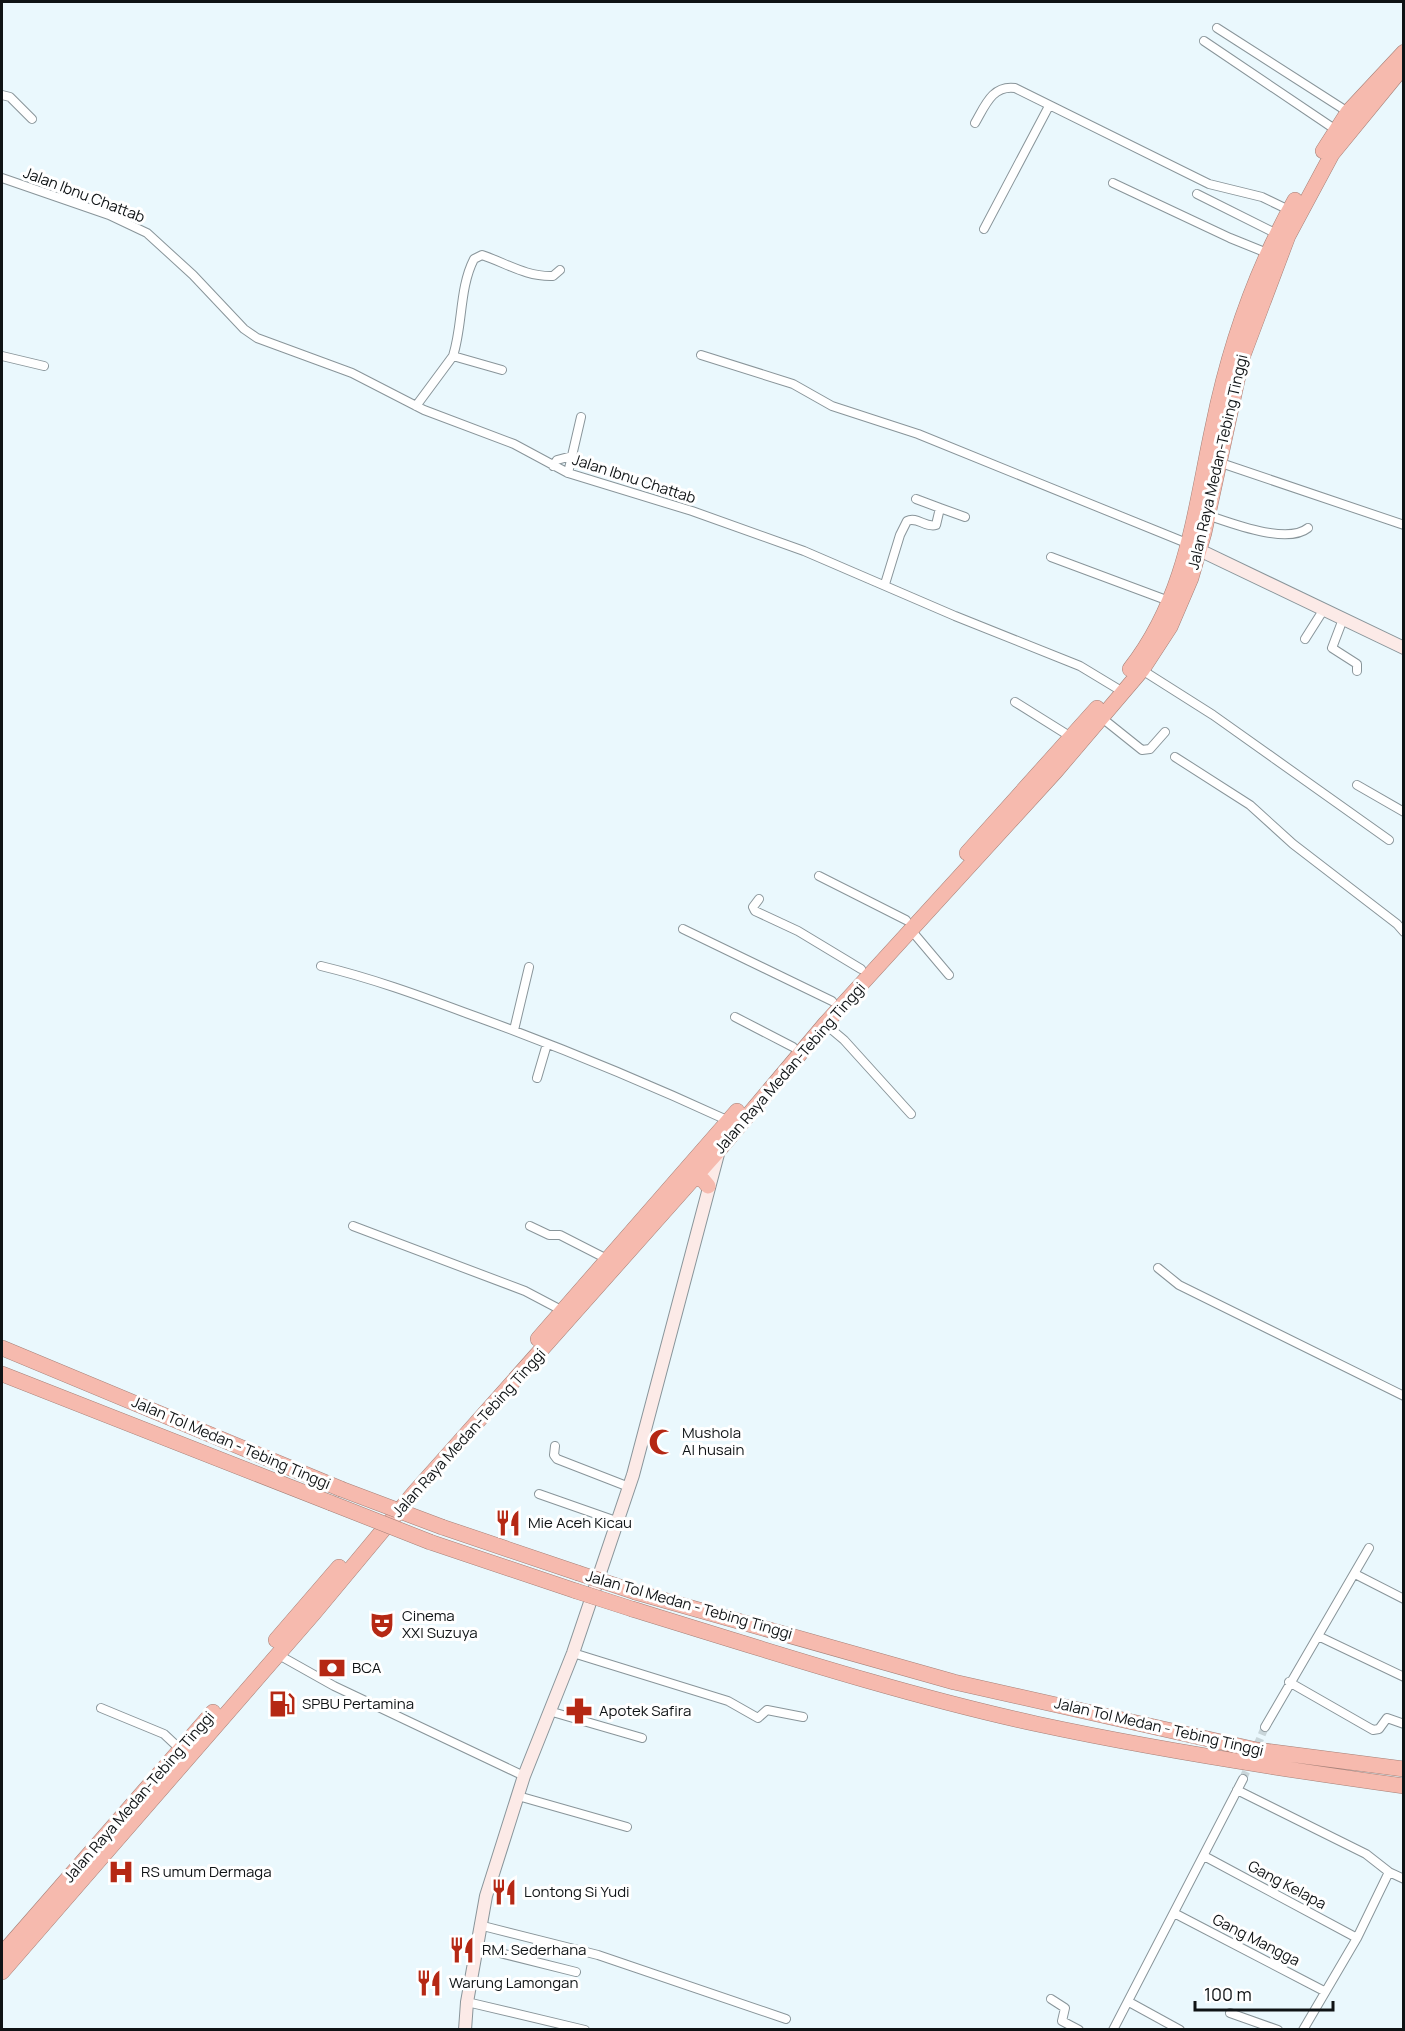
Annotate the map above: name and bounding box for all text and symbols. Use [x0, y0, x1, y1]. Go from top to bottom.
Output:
street label: Jalan Ibnu Chattab [20, 162, 148, 227]
street label: Jalan Raya Medan-Tebing Tinggi [1183, 352, 1253, 572]
street label: Jalan Ibnu Chattab [570, 449, 699, 508]
street label: Jalan Raya Medan-Tebing Tinggi [709, 978, 870, 1158]
street label: Jalan Raya Medan-Tebing Tinggi [387, 1344, 550, 1522]
street label: Jalan Tol Medan - Tebing Tinggi [128, 1391, 334, 1494]
place label: Mushola Al husain [682, 1422, 745, 1460]
mosque icon: Mushola Al husain [647, 1427, 677, 1457]
restaurant icon: Mie Aceh Kicau [493, 1508, 523, 1538]
place label: Mie Aceh Kicau [528, 1512, 632, 1533]
street label: Jalan Tol Medan - Tebing Tinggi [583, 1565, 795, 1644]
place label: Cinema XXI Suzuya [402, 1605, 478, 1643]
theatre icon: Cinema XXI Suzuya [367, 1610, 397, 1640]
bank icon: BCA [317, 1653, 347, 1683]
place label: BCA [352, 1657, 382, 1678]
fuel station icon: SPBU Pertamina [267, 1689, 297, 1719]
street label: Jalan Tol Medan - Tebing Tinggi [1052, 1692, 1266, 1761]
place label: SPBU Pertamina [302, 1693, 414, 1714]
pharmacy icon: Apotek Safira [564, 1696, 594, 1726]
place label: Apotek Safira [599, 1700, 691, 1721]
street label: Jalan Raya Medan-Tebing Tinggi [58, 1707, 219, 1887]
street label: Gang Kelapa [1244, 1855, 1330, 1914]
hospital icon: RS umum Dermaga [106, 1857, 136, 1887]
place label: RS umum Dermaga [141, 1861, 271, 1882]
restaurant icon: Lontong Si Yudi [489, 1877, 519, 1907]
place label: Lontong Si Yudi [524, 1881, 630, 1902]
street label: Gang Mangga [1209, 1908, 1304, 1971]
restaurant icon: RM. Sederhana [447, 1935, 477, 1965]
place label: RM. Sederhana [482, 1939, 586, 1960]
restaurant icon: Warung Lamongan [414, 1968, 444, 1998]
place label: Warung Lamongan [449, 1972, 578, 1993]
scale bar [1195, 1974, 1333, 2012]
text: 100 m [1204, 1982, 1252, 2006]

